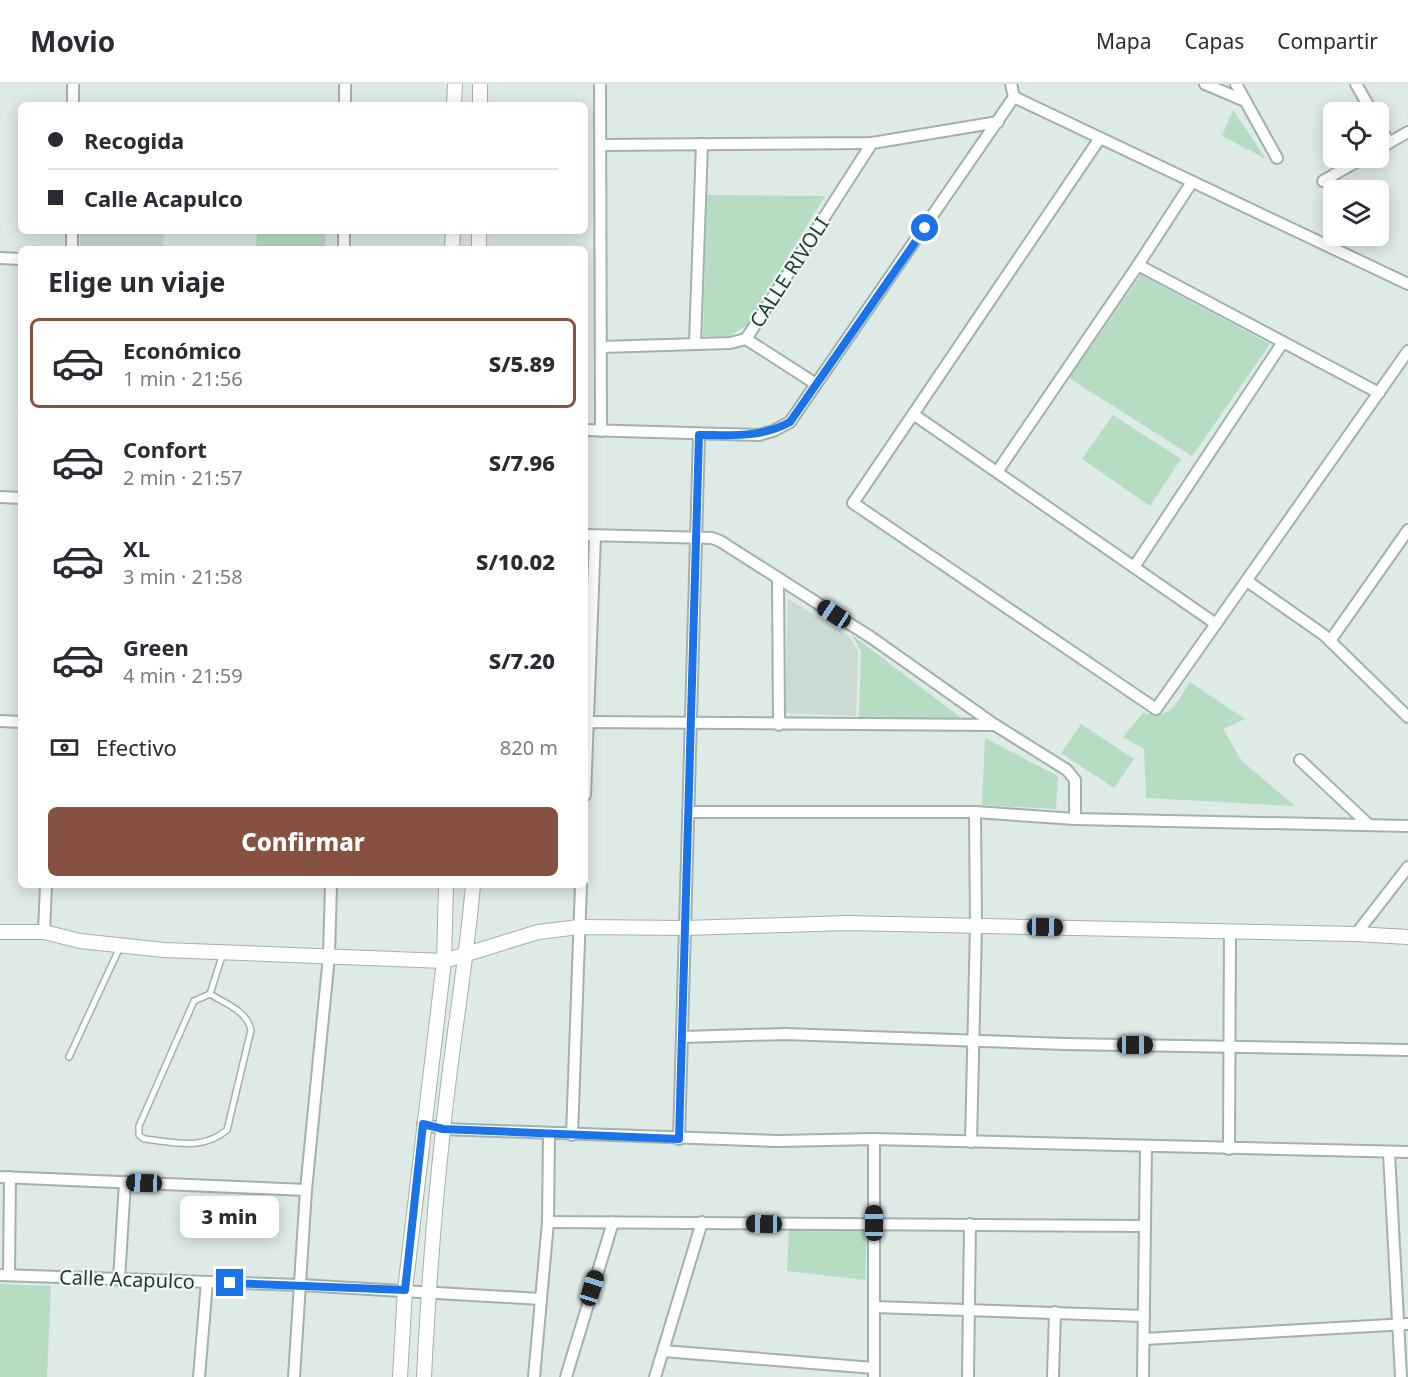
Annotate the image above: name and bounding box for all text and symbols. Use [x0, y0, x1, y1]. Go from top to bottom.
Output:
text: Movio [30, 22, 115, 60]
text: Mapa [1096, 27, 1152, 55]
text: Capas [1185, 27, 1244, 55]
text: Compartir [1277, 27, 1378, 55]
map controls [1323, 102, 1389, 246]
button: locate [1323, 102, 1389, 168]
text: Recogida [84, 125, 184, 155]
button: layers [1323, 180, 1389, 246]
text: Calle Acapulco [84, 183, 243, 213]
street label: CALLE RIVOLI [743, 212, 835, 332]
route start [911, 214, 938, 241]
text: Elige un viaje [48, 263, 225, 300]
text: Económico [123, 335, 242, 365]
icon: car [51, 336, 105, 390]
text: S/5.89 [489, 348, 555, 378]
text: 1 min · 21:56 [123, 365, 243, 392]
text: Confort [123, 434, 207, 464]
icon: car [51, 435, 105, 489]
text: S/7.96 [489, 447, 555, 477]
text: 2 min · 21:57 [123, 464, 243, 491]
text: XL [123, 533, 150, 563]
icon: car [51, 534, 105, 588]
text: S/10.02 [476, 546, 555, 576]
text: 3 min · 21:58 [123, 563, 243, 590]
car [814, 597, 854, 631]
text: Green [123, 632, 189, 662]
icon: car [51, 633, 105, 687]
text: S/7.20 [489, 645, 555, 675]
text: 4 min · 21:59 [123, 662, 243, 689]
icon: cash [48, 731, 81, 764]
text: Efectivo [96, 732, 177, 762]
text: 820 m [500, 734, 558, 761]
button: Confirmar [48, 807, 558, 876]
car [1027, 918, 1063, 936]
car [1117, 1036, 1153, 1054]
car [126, 1173, 162, 1193]
callout: 3 min [180, 1196, 280, 1238]
text: 3 min [202, 1203, 257, 1230]
car [865, 1205, 883, 1241]
car [746, 1215, 782, 1233]
street label: Calle Acapulco [59, 1263, 195, 1295]
car [578, 1268, 606, 1308]
route end [216, 1269, 243, 1296]

